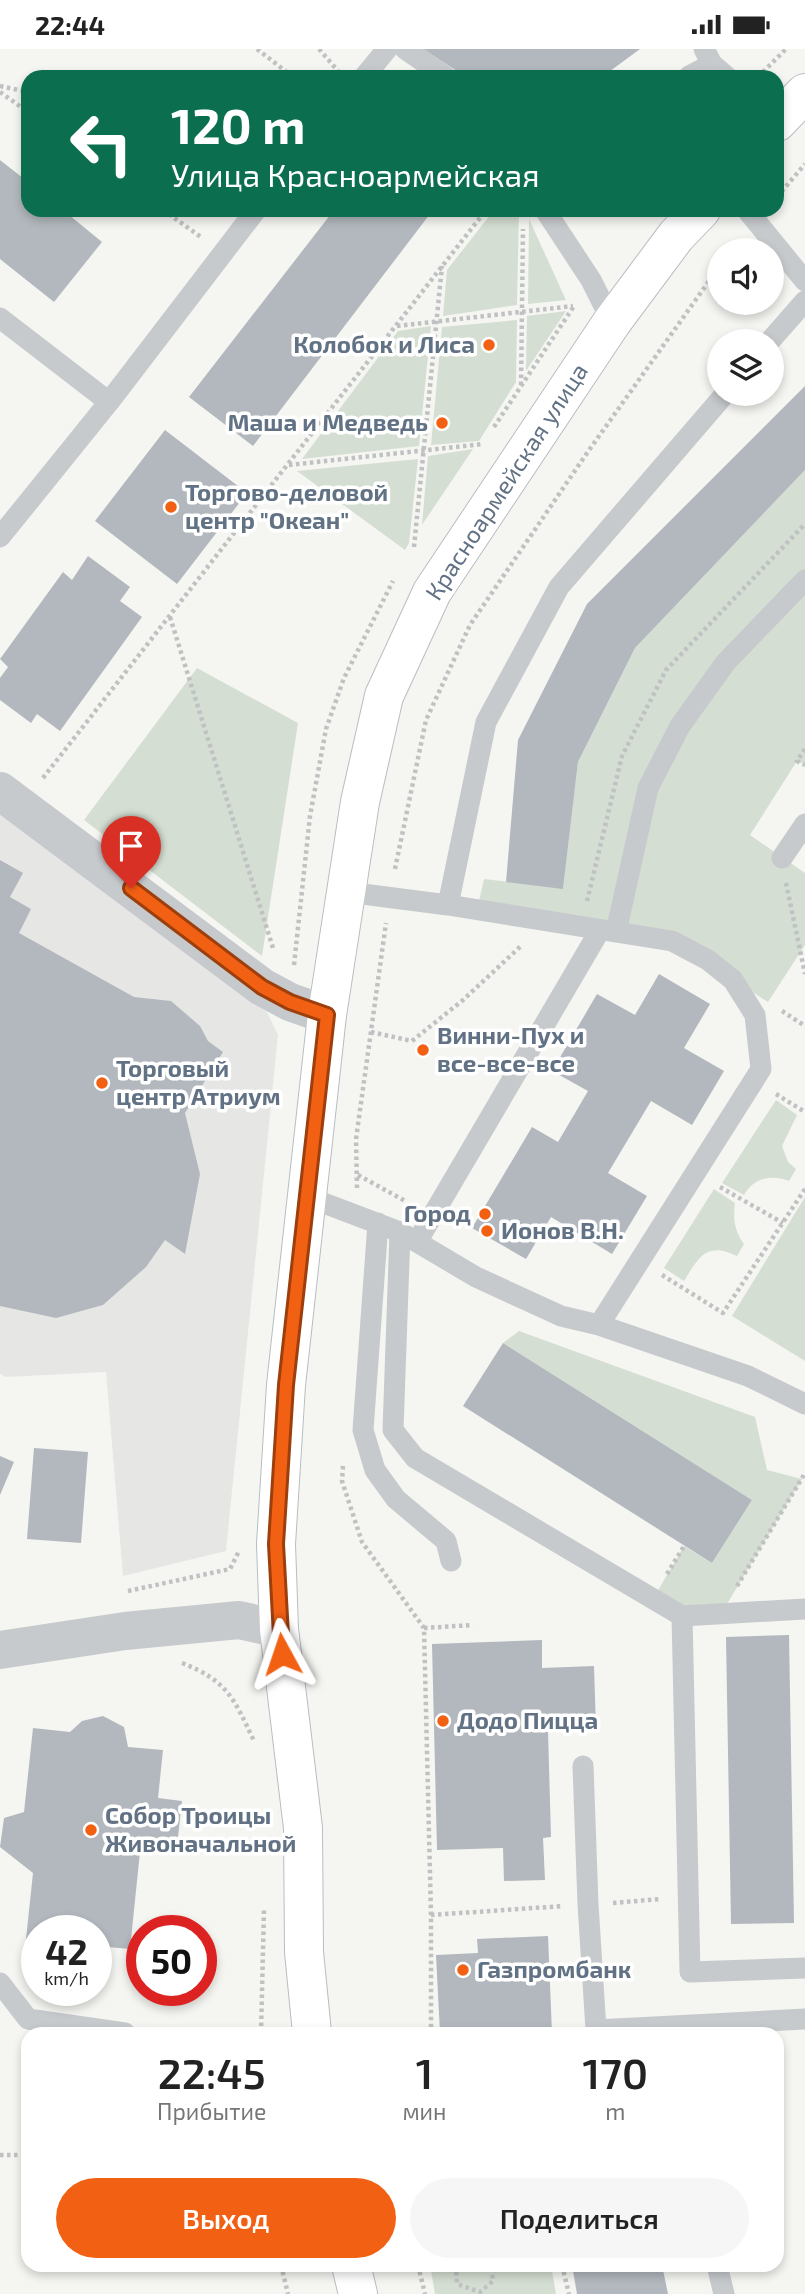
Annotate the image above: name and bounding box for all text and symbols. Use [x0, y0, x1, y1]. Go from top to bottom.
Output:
text: 22:44 [35, 9, 105, 40]
text: 120 m [171, 95, 305, 154]
icon: left [56, 98, 147, 189]
text: Улица Красноармейская [171, 155, 540, 193]
map controls [707, 238, 784, 406]
button: sound [707, 238, 784, 315]
place label: Колобок и Лиса [293, 329, 475, 358]
button: layers [707, 329, 784, 406]
marker: Колобок и Лиса [481, 337, 497, 353]
street label: Красноармейская улица [418, 357, 594, 606]
place label: Маша и Медведь [227, 407, 428, 436]
marker: Маша и Медведь [434, 415, 450, 431]
place label: Торгово-деловой центр "Океан" [185, 477, 388, 534]
marker: Торгово-деловой центр "Океан" [163, 499, 179, 515]
pin [101, 816, 161, 888]
icon: arrive [112, 827, 150, 865]
place label: Винни-Пух и все-все-все [437, 1020, 584, 1077]
marker: Винни-Пух и все-все-все [415, 1042, 431, 1058]
place label: Торговый центр Атриум [116, 1053, 281, 1110]
marker: Торговый центр Атриум [94, 1075, 110, 1091]
place label: Город [404, 1198, 471, 1227]
marker: Город [477, 1206, 493, 1222]
place label: Ионов В.Н. [501, 1215, 624, 1244]
marker: Ионов В.Н. [479, 1223, 495, 1239]
position arrow [245, 1617, 319, 1691]
place label: Додо Пицца [457, 1705, 598, 1734]
marker: Додо Пицца [435, 1713, 451, 1729]
place label: Собор Троицы Живоначальной [105, 1800, 296, 1857]
marker: Собор Троицы Живоначальной [83, 1822, 99, 1838]
speed limit sign: 50 [126, 1915, 217, 2006]
text: 42 [45, 1930, 88, 1972]
place label: Газпромбанк [477, 1954, 632, 1983]
marker: Газпромбанк [455, 1962, 471, 1978]
text: km/h [44, 1967, 89, 1989]
text: 22:45 [158, 2047, 266, 2097]
text: 1 [416, 2047, 433, 2097]
text: 170 [583, 2047, 648, 2097]
text: Прибытие [157, 2097, 266, 2125]
text: мин [402, 2097, 446, 2125]
text: m [605, 2097, 625, 2125]
button: Выход [56, 2178, 396, 2258]
button: Поделиться [410, 2178, 749, 2258]

